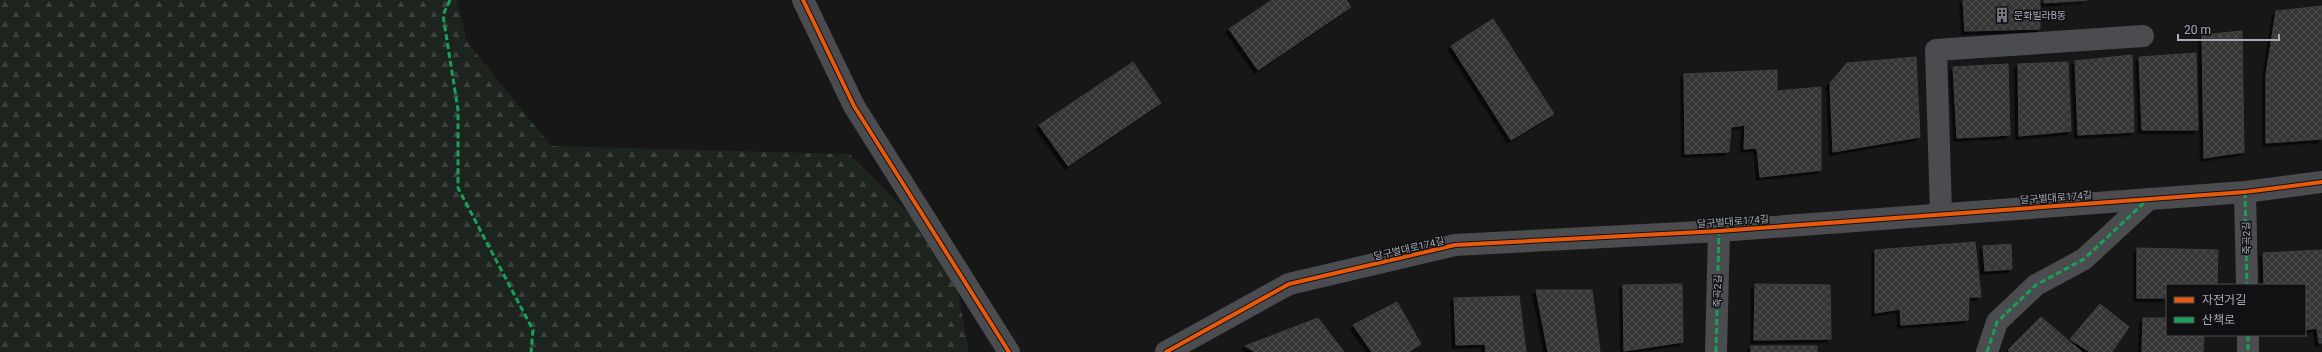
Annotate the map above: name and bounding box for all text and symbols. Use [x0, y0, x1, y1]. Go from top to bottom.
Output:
building icon: 문화빌라B동 [1993, 6, 2011, 24]
place label: 문화빌라B동 [2014, 10, 2066, 21]
scale bar [2178, 16, 2279, 42]
text: 20 m [2184, 23, 2211, 37]
street label: 달구벌대로174길 [2020, 189, 2092, 205]
street label: 달구벌대로174길 [1697, 213, 1769, 229]
street label: 죽곡2길 [2241, 221, 2252, 255]
street label: 달구벌대로174길 [1373, 235, 1445, 262]
street label: 죽곡2길 [1712, 274, 1723, 308]
legend [2166, 284, 2306, 336]
text: 자전거길 [2202, 293, 2246, 307]
text: 산책로 [2202, 313, 2235, 327]

